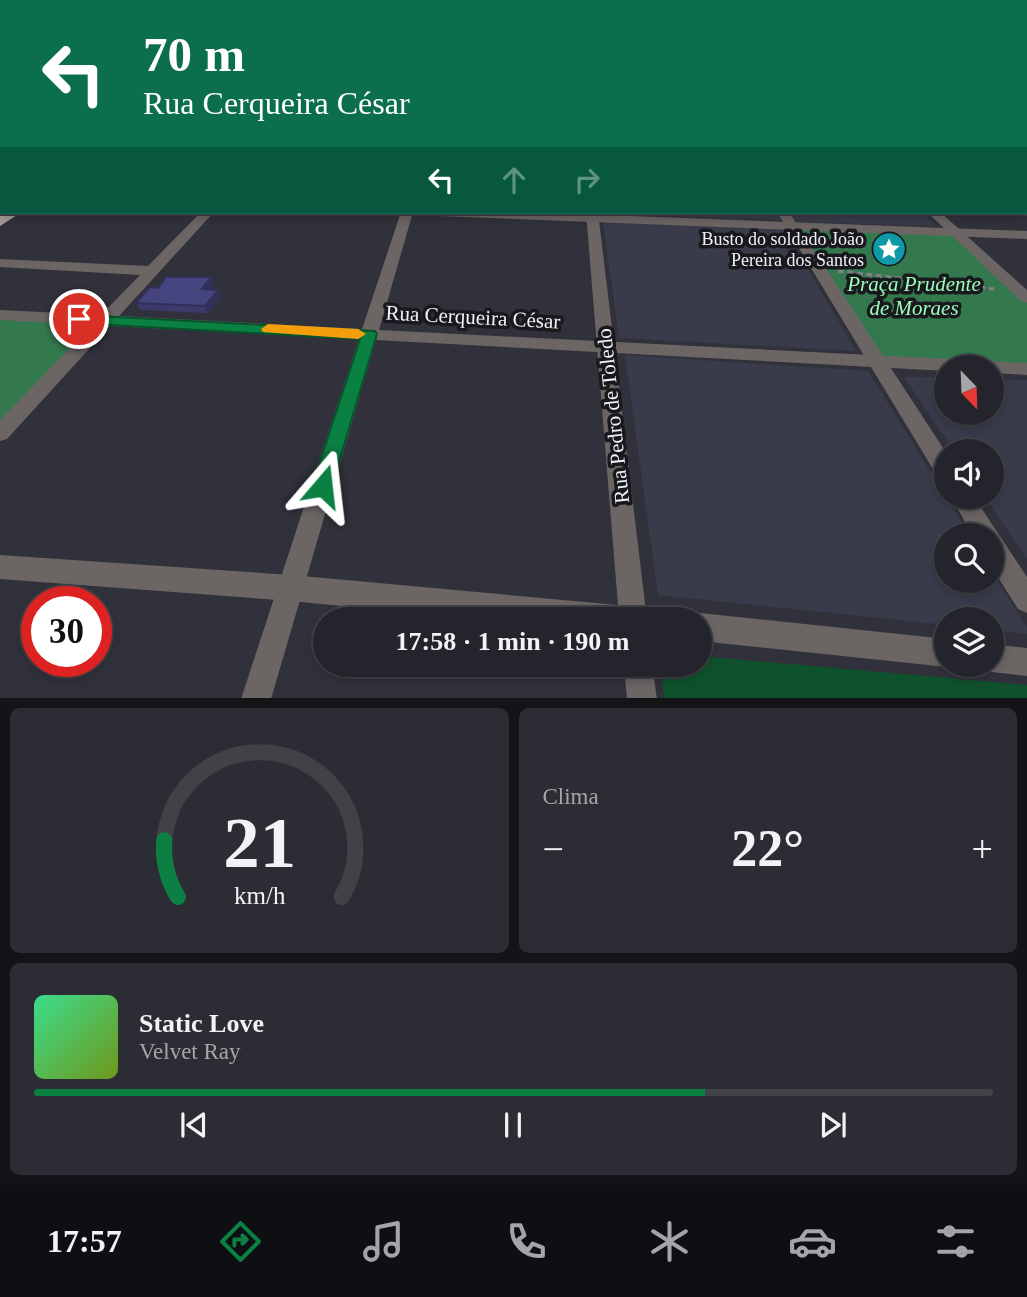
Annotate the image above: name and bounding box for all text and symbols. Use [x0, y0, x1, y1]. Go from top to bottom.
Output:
text: 70 m [143, 27, 245, 82]
icon: left [28, 28, 119, 119]
text: Rua Cerqueira César [143, 85, 410, 121]
icon: left [422, 161, 460, 199]
icon: ahead [495, 161, 533, 199]
icon: right [568, 161, 606, 199]
place label: Busto do soldado João Pereira dos Santos [701, 229, 864, 270]
place icon: Busto do soldado João Pereira dos Santos [870, 230, 908, 268]
park label: Praça Prudente de Moraes [846, 272, 981, 320]
pin [49, 289, 109, 349]
icon: arrive [60, 300, 98, 338]
street label: Rua Cerqueira César [385, 300, 561, 334]
street label: Rua Pedro de Toledo [592, 327, 634, 505]
north arrow [934, 355, 1004, 425]
map controls [934, 355, 1004, 677]
button: sound [934, 439, 1004, 509]
position arrow [286, 449, 360, 523]
button: search [934, 523, 1004, 593]
speed limit sign: 30 [21, 586, 112, 677]
button: layers [934, 607, 1004, 677]
text: 17:58 · 1 min · 190 m [396, 627, 630, 656]
text: Clima [543, 784, 599, 809]
text: 21 [223, 802, 296, 883]
text: 22° [731, 820, 804, 877]
text: − [543, 828, 564, 870]
text: + [972, 828, 993, 870]
text: km/h [234, 881, 285, 908]
text: Static Love [139, 1009, 264, 1038]
text: Velvet Ray [139, 1039, 241, 1064]
icon: previous [175, 1106, 213, 1144]
icon: pause [494, 1106, 532, 1144]
icon: next [814, 1106, 852, 1144]
icon: directions [216, 1217, 265, 1266]
icon: music [359, 1217, 408, 1266]
icon: phone [502, 1217, 551, 1266]
icon: climate [645, 1217, 694, 1266]
icon: car [788, 1217, 837, 1266]
icon: filters [931, 1217, 980, 1266]
text: 17:57 [47, 1223, 122, 1259]

